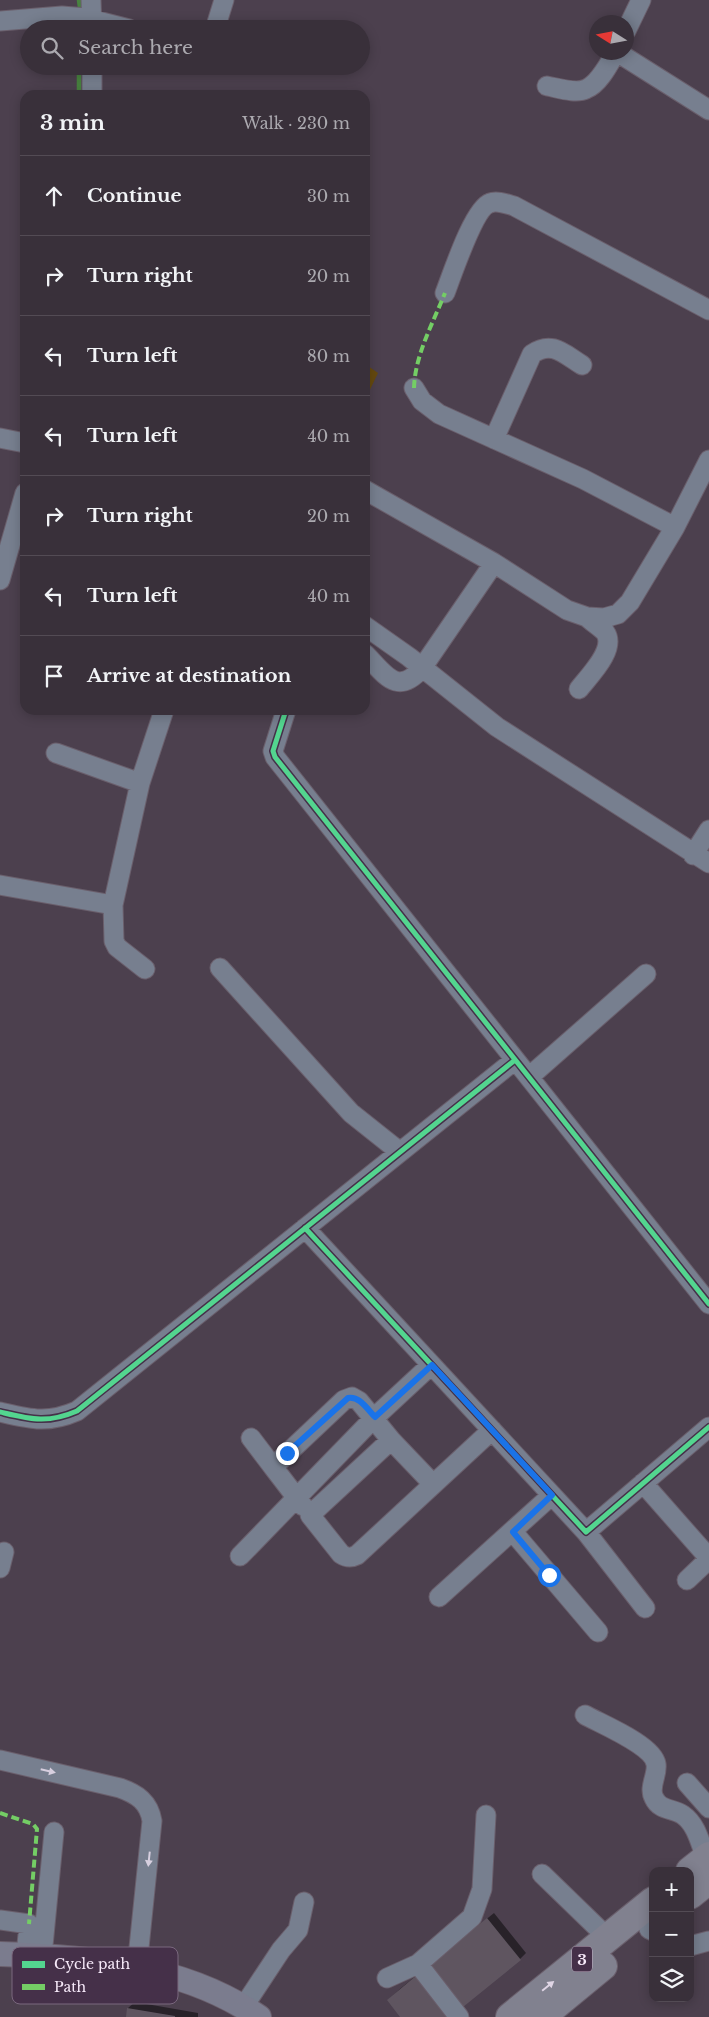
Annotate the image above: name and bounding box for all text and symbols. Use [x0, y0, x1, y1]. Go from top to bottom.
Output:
north arrow [589, 15, 634, 60]
search box [20, 20, 370, 75]
icon: search [38, 34, 66, 62]
text: Search here [78, 36, 193, 59]
text: 3 min [40, 110, 105, 136]
text: Walk · 230 m [242, 113, 350, 133]
icon: ahead [40, 182, 68, 210]
text: Continue [87, 184, 182, 207]
text: 30 m [307, 186, 350, 206]
icon: right [40, 262, 68, 290]
text: Turn right [87, 264, 193, 287]
text: 20 m [307, 266, 350, 286]
icon: left [40, 342, 68, 370]
text: Turn left [87, 344, 178, 367]
text: 80 m [307, 346, 350, 366]
icon: left [40, 422, 68, 450]
text: Turn left [87, 424, 178, 447]
text: 40 m [307, 426, 350, 446]
icon: right [40, 502, 68, 530]
text: Turn right [87, 504, 193, 527]
text: 20 m [307, 506, 350, 526]
icon: left [40, 582, 68, 610]
text: Turn left [87, 584, 178, 607]
text: 40 m [307, 586, 350, 606]
icon: arrive [40, 662, 68, 690]
text: Arrive at destination [87, 664, 291, 687]
route end [276, 1442, 299, 1465]
route start [538, 1564, 561, 1587]
one-way arrow [40, 1767, 55, 1775]
one-way arrow [145, 1851, 153, 1867]
map controls [649, 1867, 694, 2002]
button: + [649, 1867, 694, 1912]
button: − [649, 1912, 694, 1957]
road number: 3 [572, 1946, 592, 1972]
legend [12, 1947, 178, 2004]
text: Cycle path [54, 1955, 131, 1973]
button: layers [649, 1957, 694, 2002]
text: Path [54, 1978, 86, 1996]
one-way arrow [541, 1981, 554, 1992]

